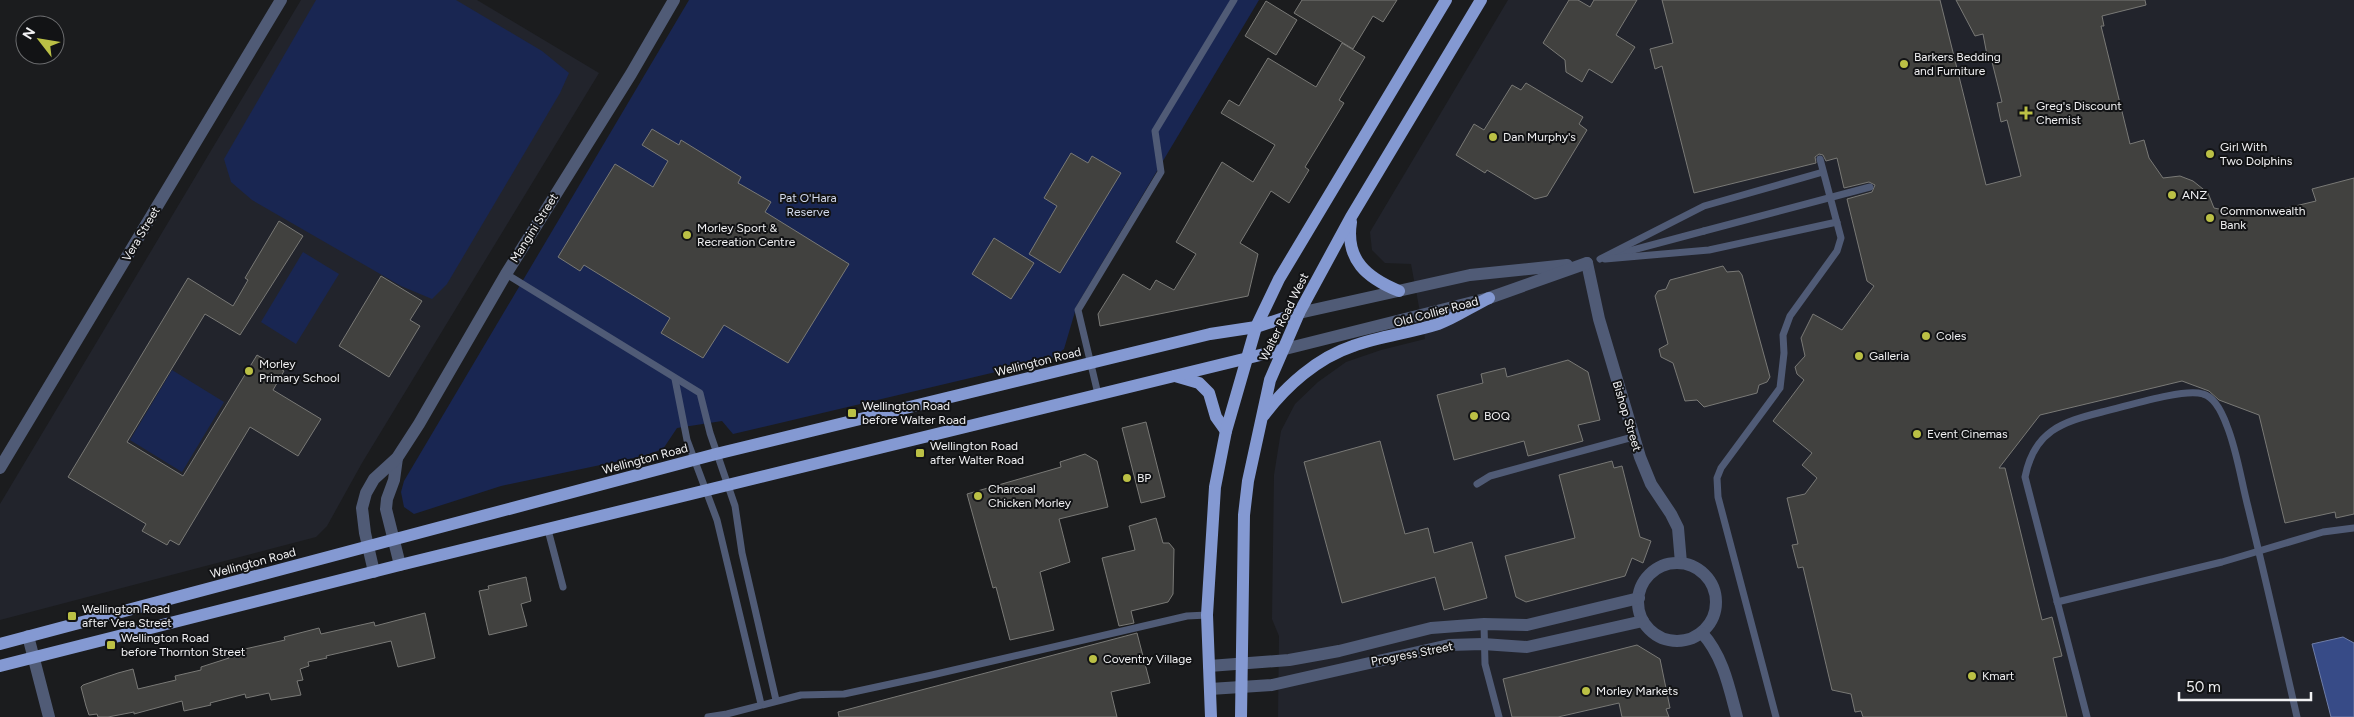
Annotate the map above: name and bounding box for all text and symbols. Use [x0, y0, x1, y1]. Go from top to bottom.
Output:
north arrow [15, 15, 65, 65]
text: N [19, 25, 39, 43]
place label: Barkers Bedding and Furniture [1914, 50, 2001, 78]
marker: Barkers Bedding and Furniture [1898, 58, 1910, 70]
place label: Greg's Discount Chemist [2036, 99, 2122, 127]
marker: Greg's Discount Chemist [2020, 107, 2032, 119]
place label: Dan Murphy's [1503, 130, 1576, 144]
marker: Dan Murphy's [1487, 131, 1499, 143]
place label: Girl With Two Dolphins [2220, 140, 2293, 168]
marker: Girl With Two Dolphins [2204, 148, 2216, 160]
place label: ANZ [2182, 188, 2207, 202]
marker: ANZ [2166, 189, 2178, 201]
street label: Mangini Street [507, 190, 561, 265]
park label: Pat O'Hara Reserve [779, 191, 837, 219]
street label: Vera Street [119, 204, 163, 264]
place label: Commonwealth Bank [2220, 204, 2306, 232]
marker: Commonwealth Bank [2204, 212, 2216, 224]
place label: Morley Sport & Recreation Centre [697, 221, 796, 249]
marker: Morley Sport & Recreation Centre [681, 229, 693, 241]
street label: Walter Road West [1257, 270, 1312, 363]
street label: Old Collier Road [1392, 294, 1480, 330]
place label: Coles [1936, 329, 1967, 343]
marker: Coles [1920, 330, 1932, 342]
street label: Wellington Road [994, 345, 1082, 379]
place label: Galleria [1869, 349, 1909, 363]
marker: Galleria [1853, 350, 1865, 362]
place label: Morley Primary School [259, 357, 340, 385]
marker: Morley Primary School [243, 365, 255, 377]
street label: Bishop Street [1610, 379, 1645, 453]
place label: Wellington Road before Walter Road [862, 399, 966, 427]
marker: Wellington Road before Walter Road [846, 407, 858, 419]
place label: BOQ [1484, 409, 1510, 423]
marker: BOQ [1468, 410, 1480, 422]
place label: Event Cinemas [1927, 427, 2008, 441]
marker: Event Cinemas [1911, 428, 1923, 440]
place label: Wellington Road after Walter Road [930, 439, 1024, 467]
street label: Wellington Road [601, 441, 689, 477]
marker: Wellington Road after Walter Road [914, 447, 926, 459]
place label: BP [1137, 471, 1151, 485]
marker: BP [1121, 472, 1133, 484]
place label: Charcoal Chicken Morley [988, 482, 1072, 510]
marker: Charcoal Chicken Morley [972, 490, 984, 502]
street label: Wellington Road [209, 545, 297, 581]
place label: Wellington Road after Vera Street [82, 602, 172, 630]
marker: Wellington Road after Vera Street [66, 610, 78, 622]
place label: Wellington Road before Thornton Street [121, 631, 246, 659]
marker: Wellington Road before Thornton Street [105, 639, 117, 651]
street label: Progress Street [1370, 639, 1455, 669]
place label: Coventry Village [1103, 652, 1192, 666]
marker: Coventry Village [1087, 653, 1099, 665]
place label: Kmart [1982, 669, 2015, 683]
marker: Kmart [1966, 670, 1978, 682]
scale bar [2179, 670, 2312, 702]
text: 50 m [2186, 678, 2221, 696]
place label: Morley Markets [1596, 684, 1679, 698]
marker: Morley Markets [1580, 685, 1592, 697]

